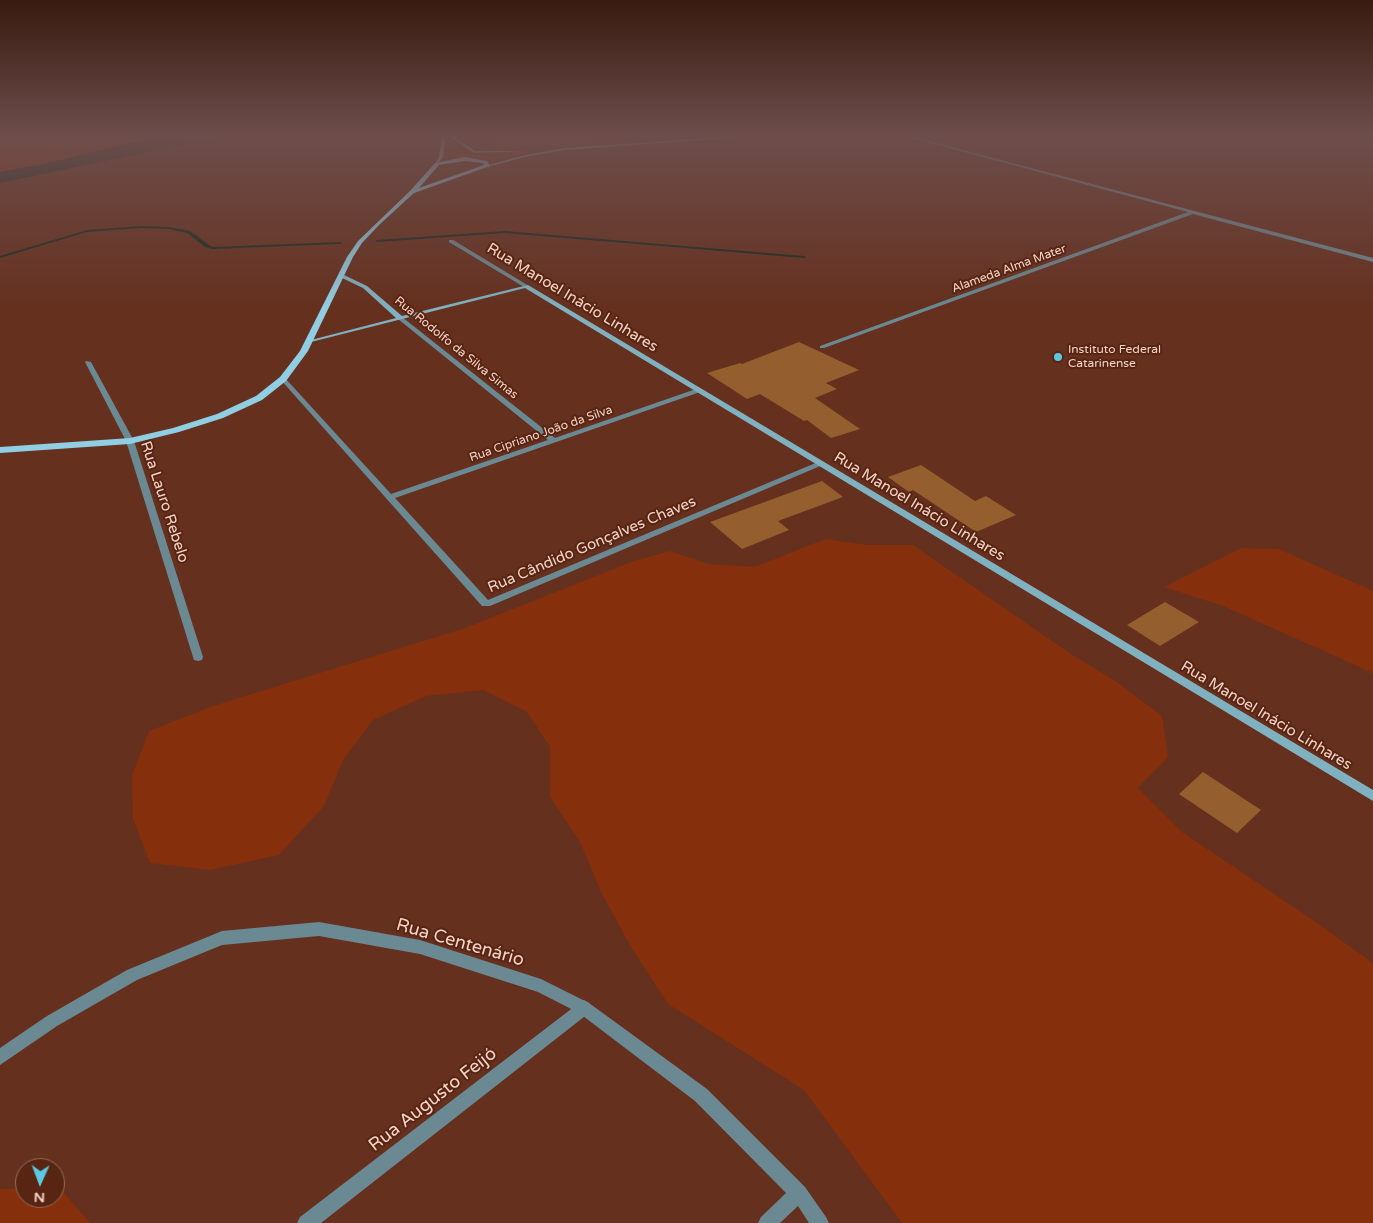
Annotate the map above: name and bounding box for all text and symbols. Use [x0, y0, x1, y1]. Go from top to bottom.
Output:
street label: Rua Manoel Inácio Linhares [483, 240, 661, 356]
street label: Alameda Alma Mater [950, 242, 1068, 296]
street label: Rua Rodolfo da Silva Simas [391, 294, 521, 402]
place label: Instituto Federal Catarinense [1068, 343, 1161, 371]
marker: Instituto Federal Catarinense [1052, 351, 1064, 363]
street label: Rua Cipriano João da Silva [468, 403, 614, 465]
street label: Rua Lauro Rebelo [136, 439, 192, 565]
street label: Rua Manoel Inácio Linhares [830, 449, 1008, 565]
street label: Rua Cândido Gonçalves Chaves [485, 493, 699, 597]
street label: Rua Manoel Inácio Linhares [1177, 658, 1355, 774]
street label: Rua Centenário [394, 914, 526, 972]
street label: Rua Augusto Feijó [365, 1043, 501, 1157]
north arrow [15, 1158, 65, 1208]
text: N [34, 1189, 45, 1206]

